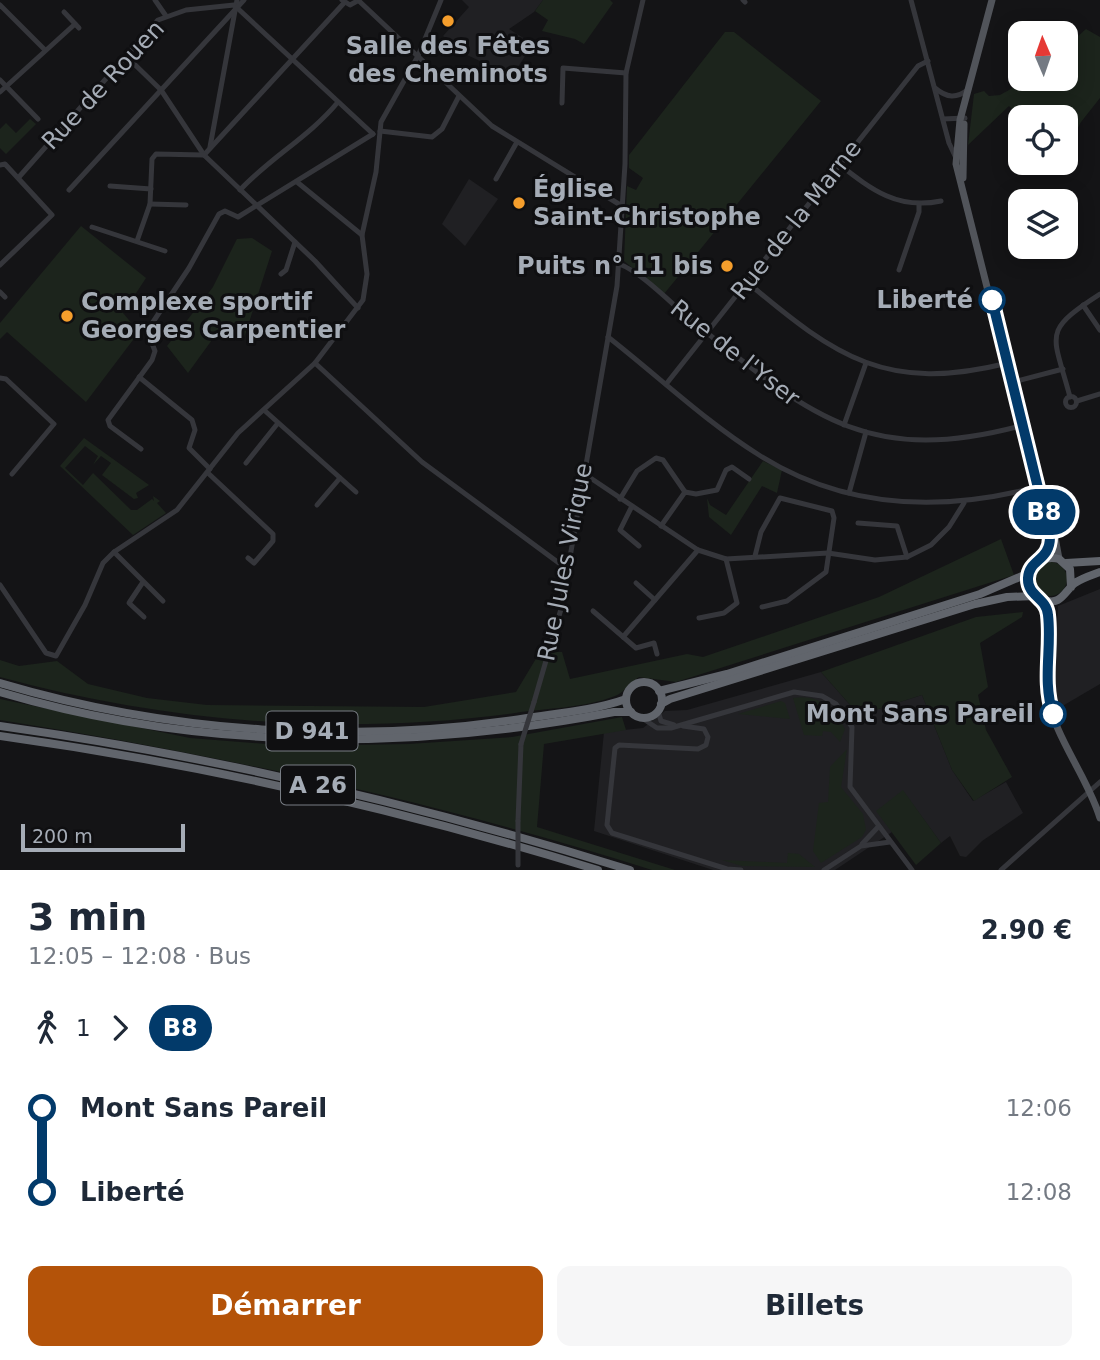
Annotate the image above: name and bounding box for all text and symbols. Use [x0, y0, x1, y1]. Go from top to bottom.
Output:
marker: Salle des Fêtes des Cheminots [440, 13, 456, 29]
street label: Rue de Rouen [36, 15, 170, 155]
north arrow [1008, 21, 1078, 91]
map controls [1008, 21, 1078, 259]
place label: Salle des Fêtes des Cheminots [346, 32, 550, 88]
button: locate [1008, 105, 1078, 175]
street label: Rue de la Marne [725, 135, 867, 305]
place label: Église Saint-Christophe [533, 174, 761, 231]
button: layers [1008, 189, 1078, 259]
marker: Église Saint-Christophe [511, 195, 527, 211]
place label: Puits n° 11 bis [517, 252, 713, 280]
marker: Puits n° 11 bis [719, 258, 735, 274]
place label: Liberté [876, 286, 973, 314]
marker: Liberté [979, 287, 1005, 313]
place label: Complexe sportif Georges Carpentier [81, 288, 346, 344]
street label: Rue de l'Yser [665, 294, 805, 412]
marker: Complexe sportif Georges Carpentier [59, 308, 75, 324]
street label: Rue Jules Virique [532, 460, 598, 664]
line badge: B8 [1012, 489, 1076, 535]
text: B8 [1027, 498, 1062, 526]
place label: Mont Sans Pareil [806, 700, 1034, 728]
marker: Mont Sans Pareil [1040, 701, 1066, 727]
road number: D 941 [266, 712, 358, 750]
road number: A 26 [281, 765, 355, 804]
scale bar [21, 821, 186, 853]
text: 200 m [32, 825, 93, 847]
text: 3 min [28, 895, 147, 939]
text: 2.90 € [981, 915, 1072, 945]
text: 12:05 – 12:08 · Bus [28, 943, 251, 969]
icon: walk [28, 1009, 66, 1047]
icon: forward [101, 1009, 139, 1047]
text: B8 [163, 1014, 198, 1042]
text: 1 [76, 1015, 91, 1041]
text: Mont Sans Pareil [80, 1093, 327, 1123]
text: 12:06 [1006, 1095, 1072, 1121]
text: Liberté [80, 1177, 185, 1207]
text: 12:08 [1006, 1179, 1072, 1205]
button: Démarrer [28, 1266, 543, 1346]
button: Billets [557, 1266, 1072, 1346]

